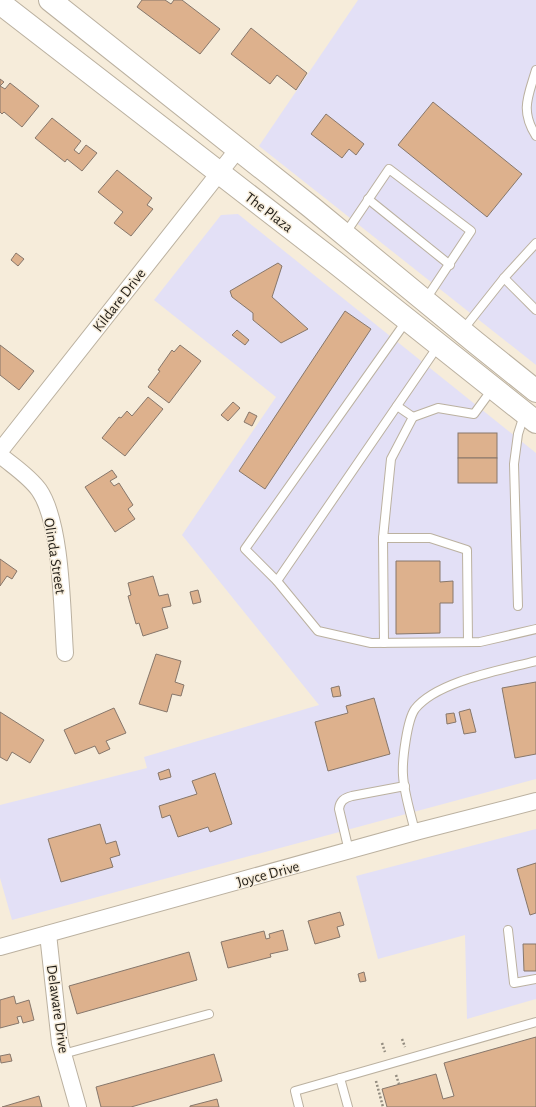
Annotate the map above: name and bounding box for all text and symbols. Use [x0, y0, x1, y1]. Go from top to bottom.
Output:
street label: The Plaza [242, 190, 296, 235]
street label: Kildare Drive [90, 266, 149, 335]
street label: Olinda Street [41, 517, 68, 596]
street label: Joyce Drive [235, 859, 301, 890]
street label: Delaware Drive [44, 964, 71, 1054]

